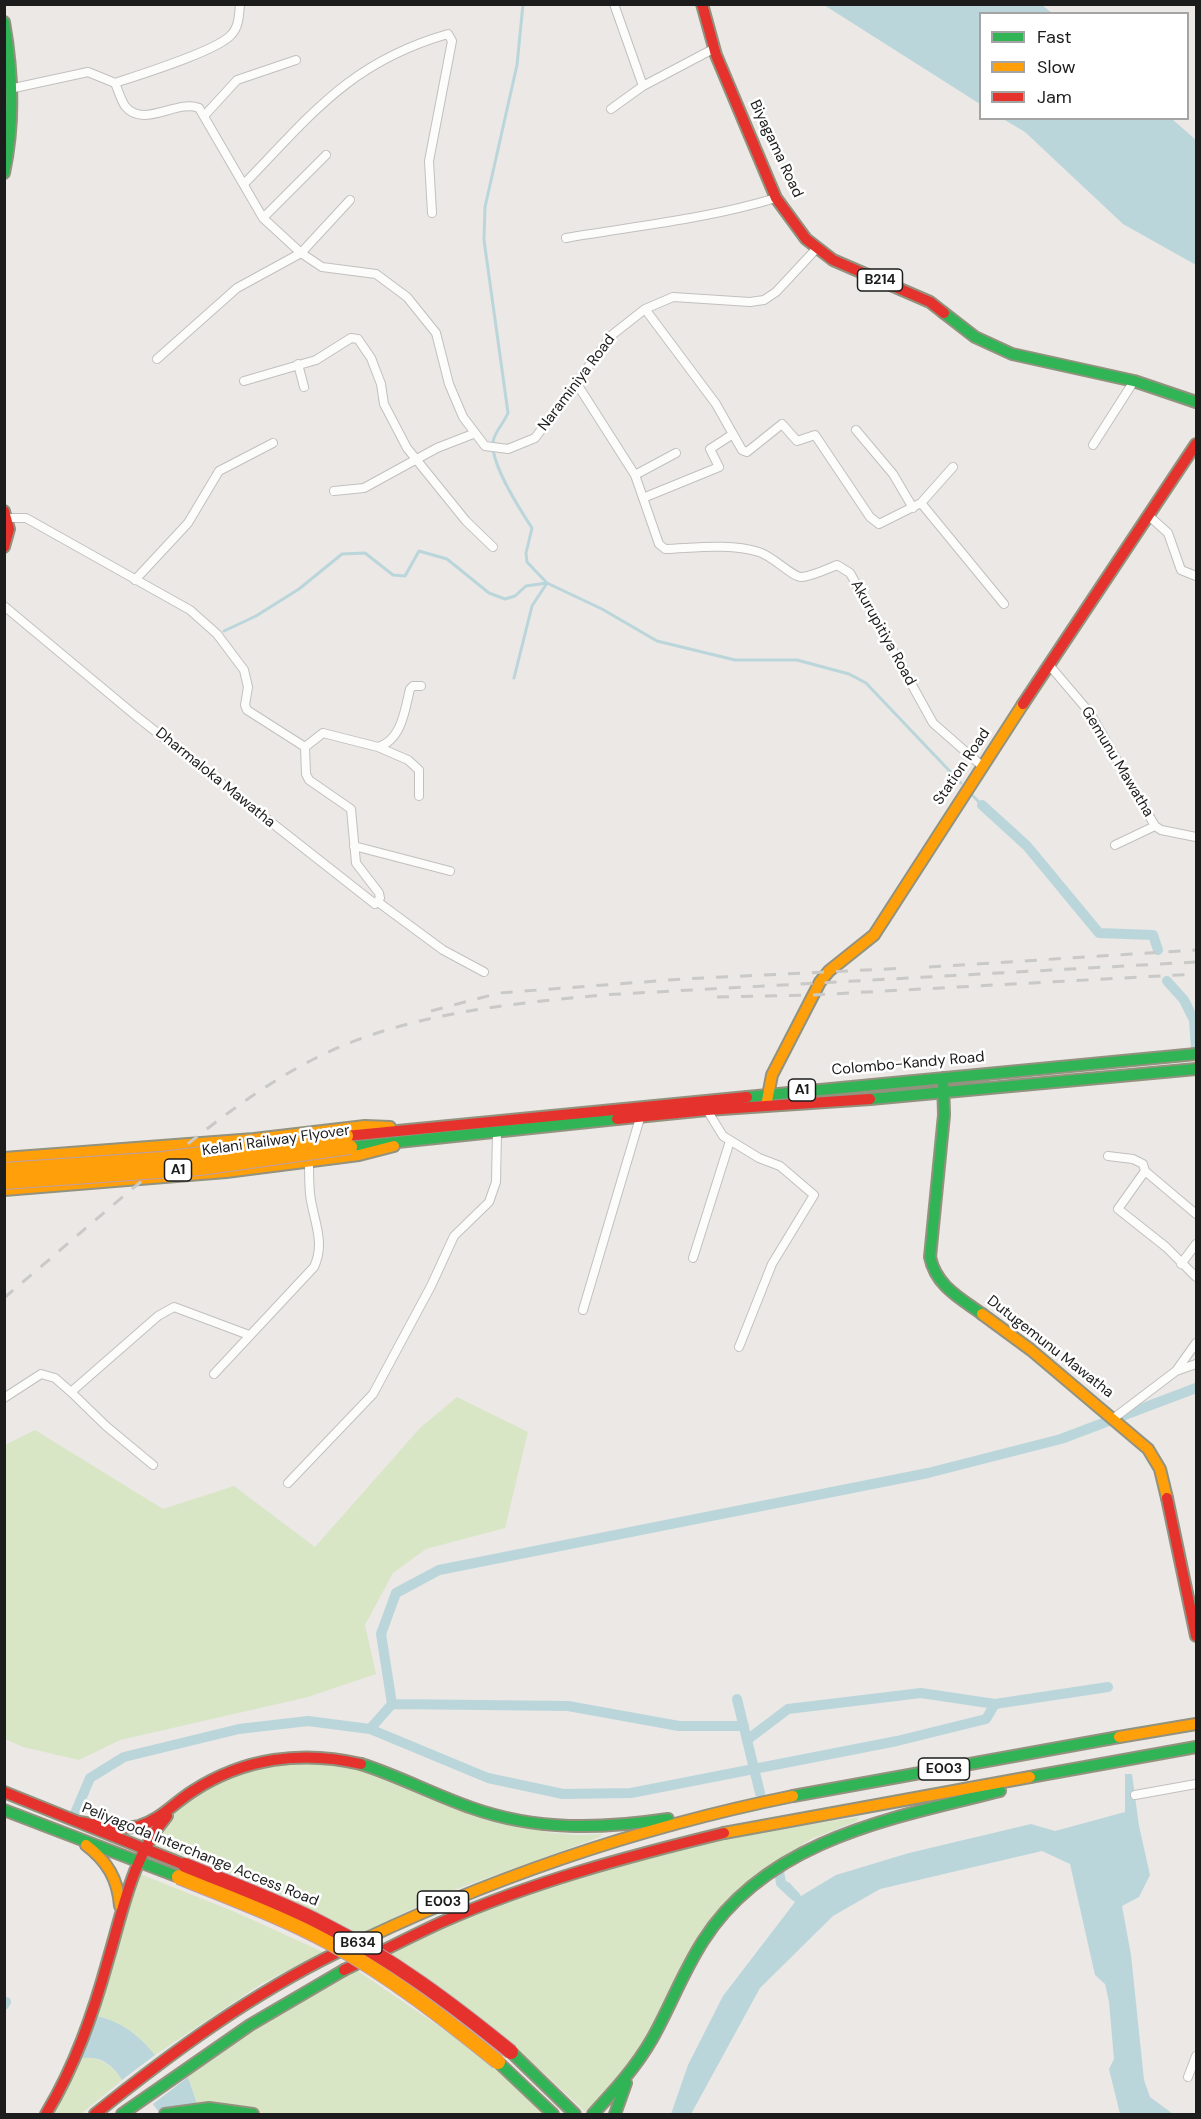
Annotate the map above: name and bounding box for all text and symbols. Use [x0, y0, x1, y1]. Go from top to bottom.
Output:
legend [979, 12, 1189, 120]
text: Fast [1037, 25, 1072, 49]
text: Slow [1037, 55, 1076, 79]
text: Jam [1037, 85, 1072, 109]
street label: Biyagama Road [746, 97, 806, 201]
road number: B214 [858, 269, 902, 291]
street label: Naraminiya Road [535, 331, 619, 435]
street label: Akurupitiya Road [847, 577, 919, 689]
street label: Gemunu Mawatha [1077, 704, 1157, 820]
street label: Dharmaloka Mawatha [152, 724, 278, 832]
street label: Station Road [930, 725, 994, 809]
street label: Colombo-Kandy Road [831, 1048, 985, 1080]
road number: A1 [788, 1079, 816, 1101]
street label: Kelani Railway Flyover [201, 1122, 351, 1160]
road number: A1 [164, 1159, 192, 1181]
street label: Dutugemunu Mawatha [983, 1292, 1117, 1402]
road number: E003 [918, 1758, 970, 1780]
street label: Peliyagoda Interchange Access Road [79, 1799, 321, 1911]
road number: E003 [418, 1891, 468, 1913]
road number: B634 [334, 1932, 382, 1954]

